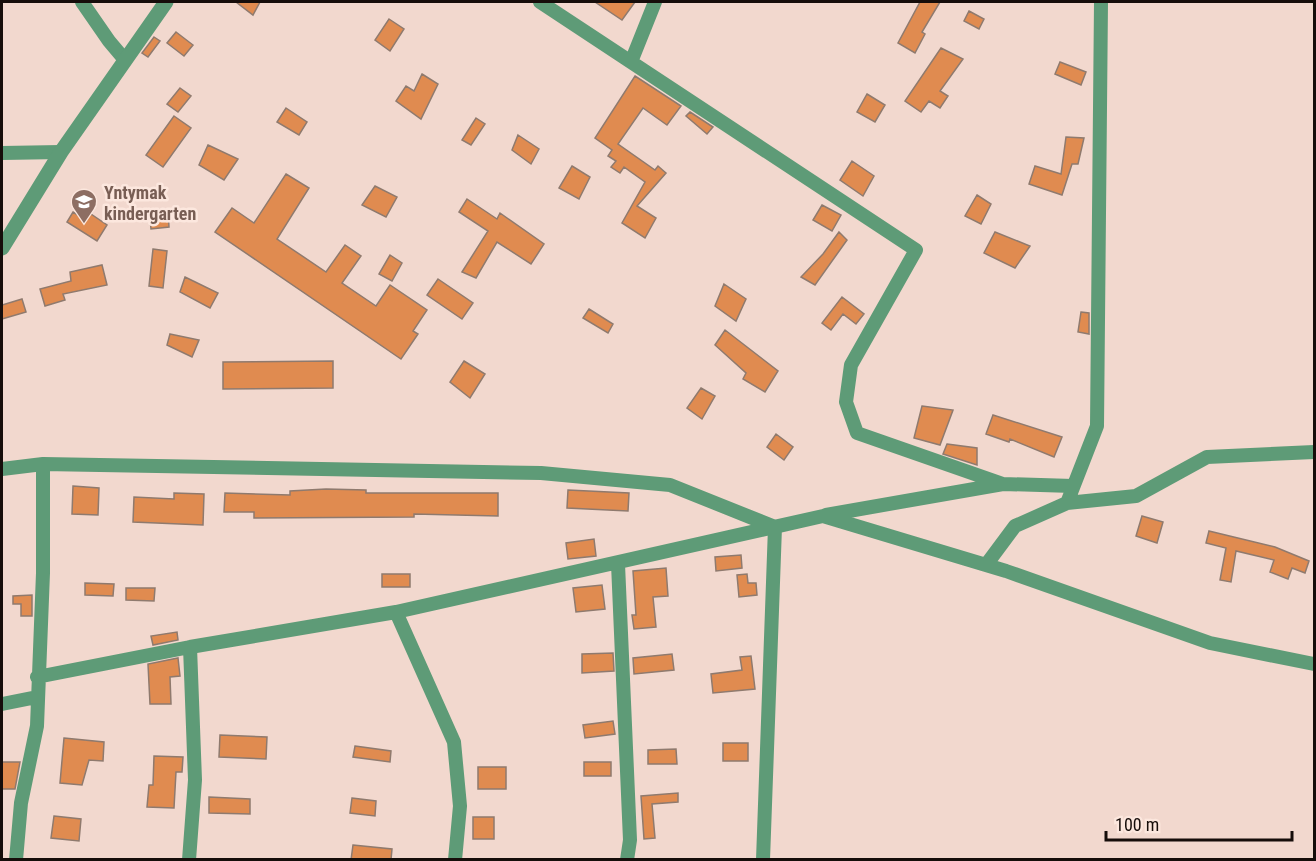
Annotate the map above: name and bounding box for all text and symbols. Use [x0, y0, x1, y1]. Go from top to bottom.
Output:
place label: Yntymak kindergarten [104, 182, 196, 224]
school or university icon: Yntymak kindergarten [69, 187, 99, 225]
scale bar [1106, 804, 1292, 842]
text: 100 m [1115, 814, 1159, 835]

